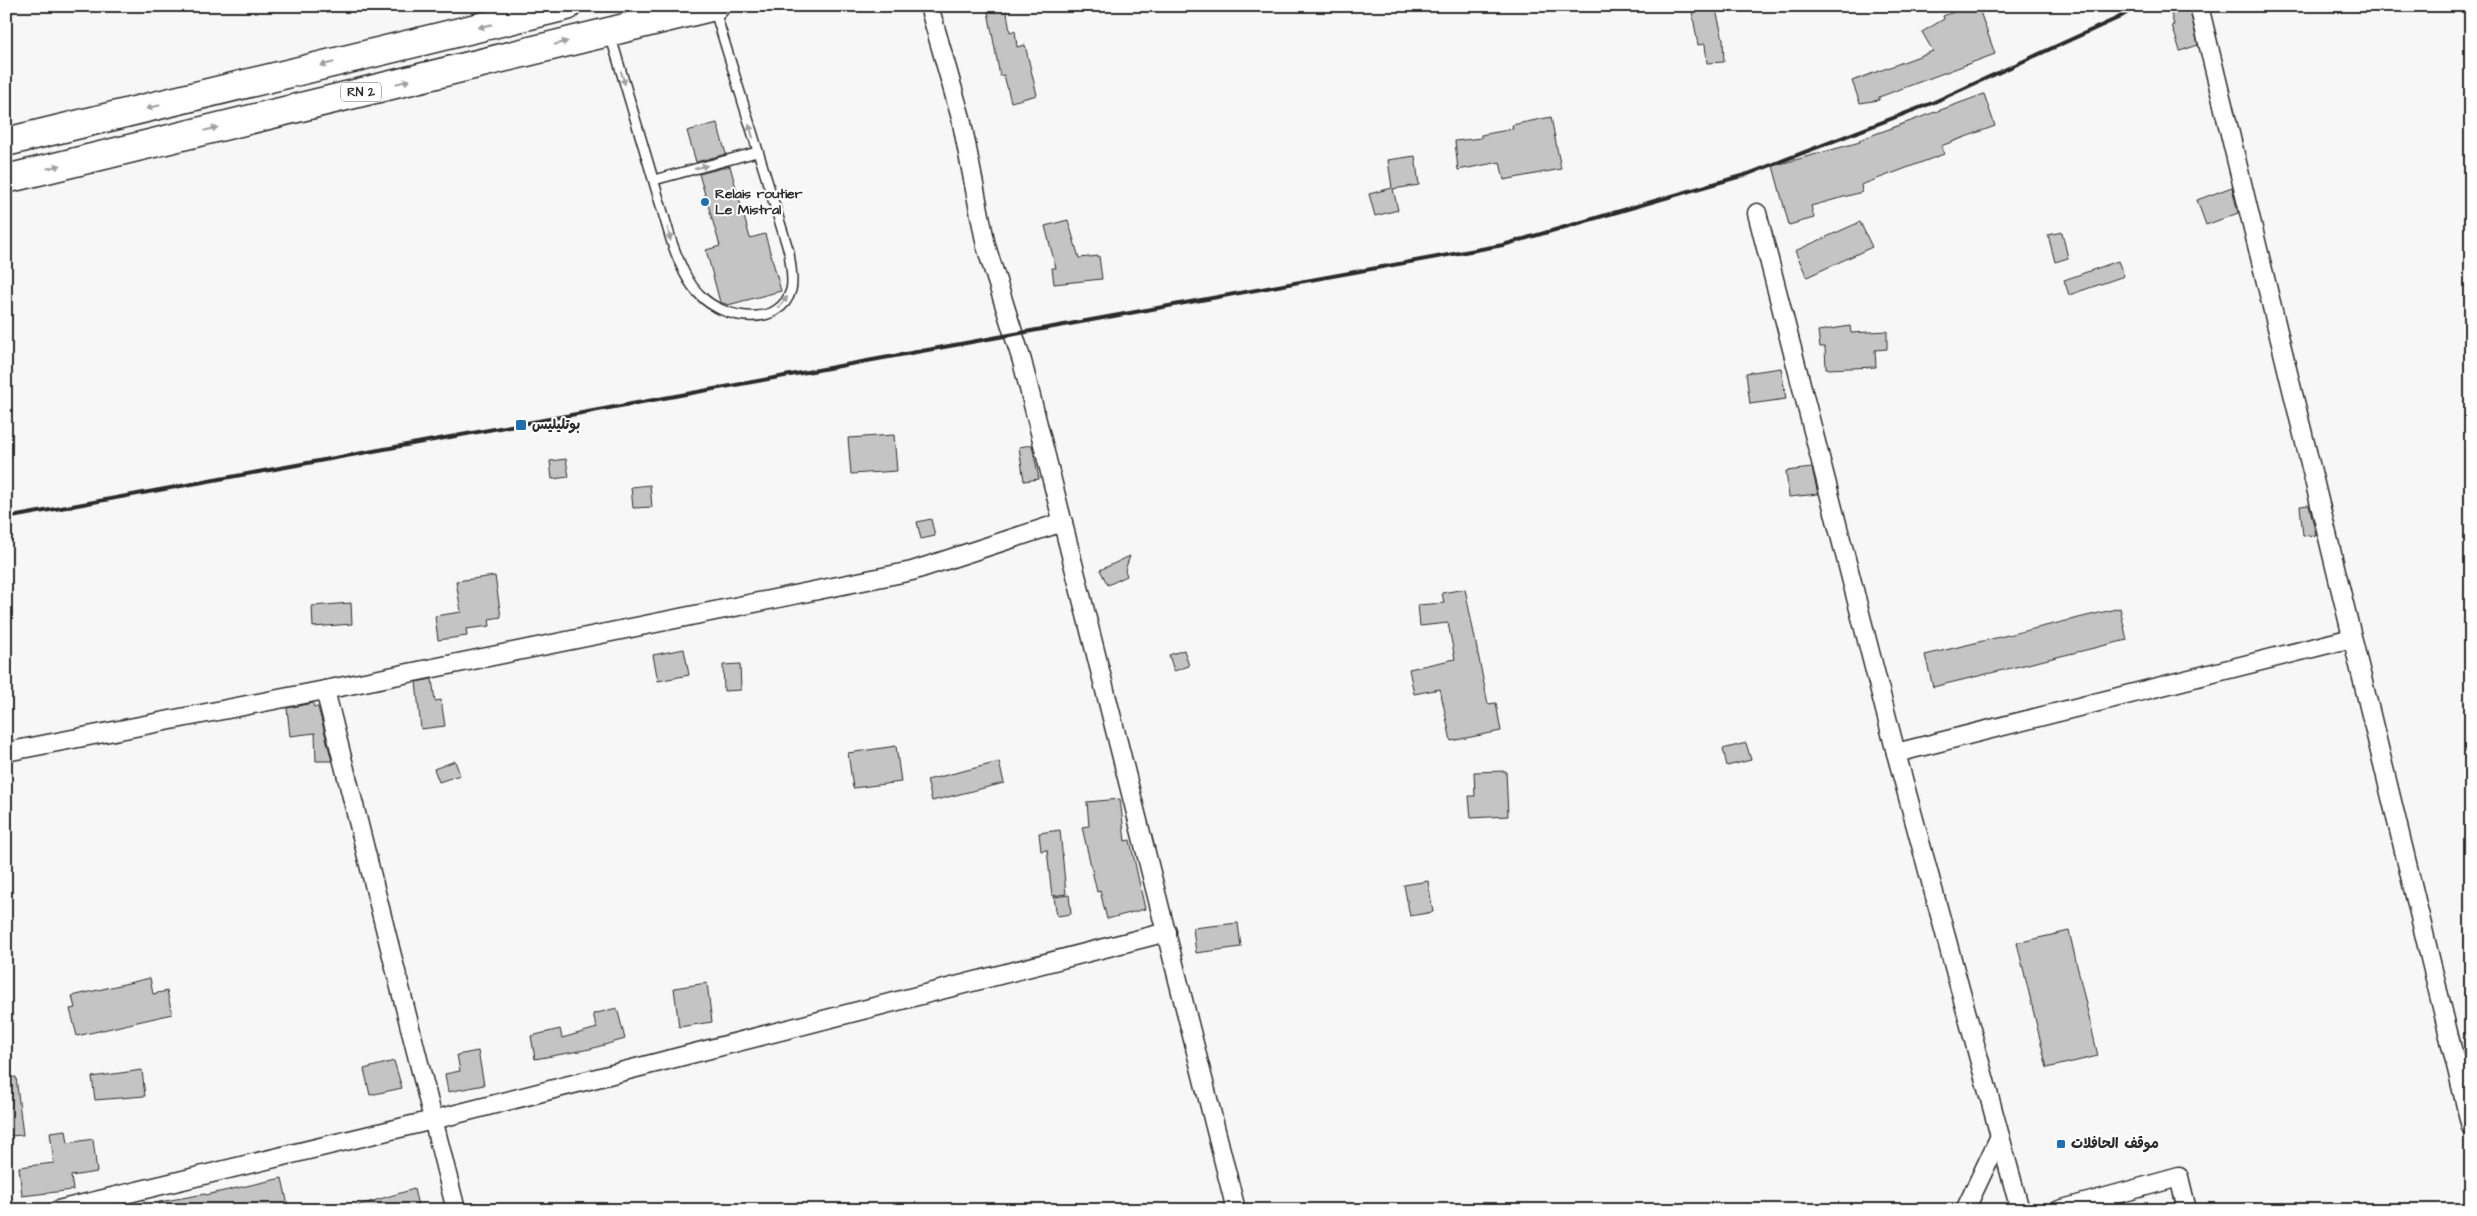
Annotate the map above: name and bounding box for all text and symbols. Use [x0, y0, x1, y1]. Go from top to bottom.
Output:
one-way arrow [478, 22, 493, 30]
one-way arrow [554, 39, 569, 47]
one-way arrow [320, 60, 335, 68]
one-way arrow [620, 71, 628, 86]
one-way arrow [396, 78, 411, 86]
road number: RN 2 [341, 82, 381, 101]
one-way arrow [145, 103, 160, 111]
one-way arrow [747, 124, 754, 139]
one-way arrow [204, 125, 219, 133]
one-way arrow [46, 163, 61, 171]
one-way arrow [694, 163, 709, 171]
place label: Relais routier Le Mistral [715, 184, 803, 220]
marker: Relais routier Le Mistral [699, 196, 711, 208]
one-way arrow [666, 226, 674, 241]
one-way arrow [777, 296, 788, 309]
place label: بوتليليس [532, 415, 580, 435]
marker: بوتليليس [514, 418, 528, 432]
place label: موقف الحافلات [2071, 1134, 2159, 1154]
marker: موقف الحافلات [2055, 1138, 2067, 1150]

